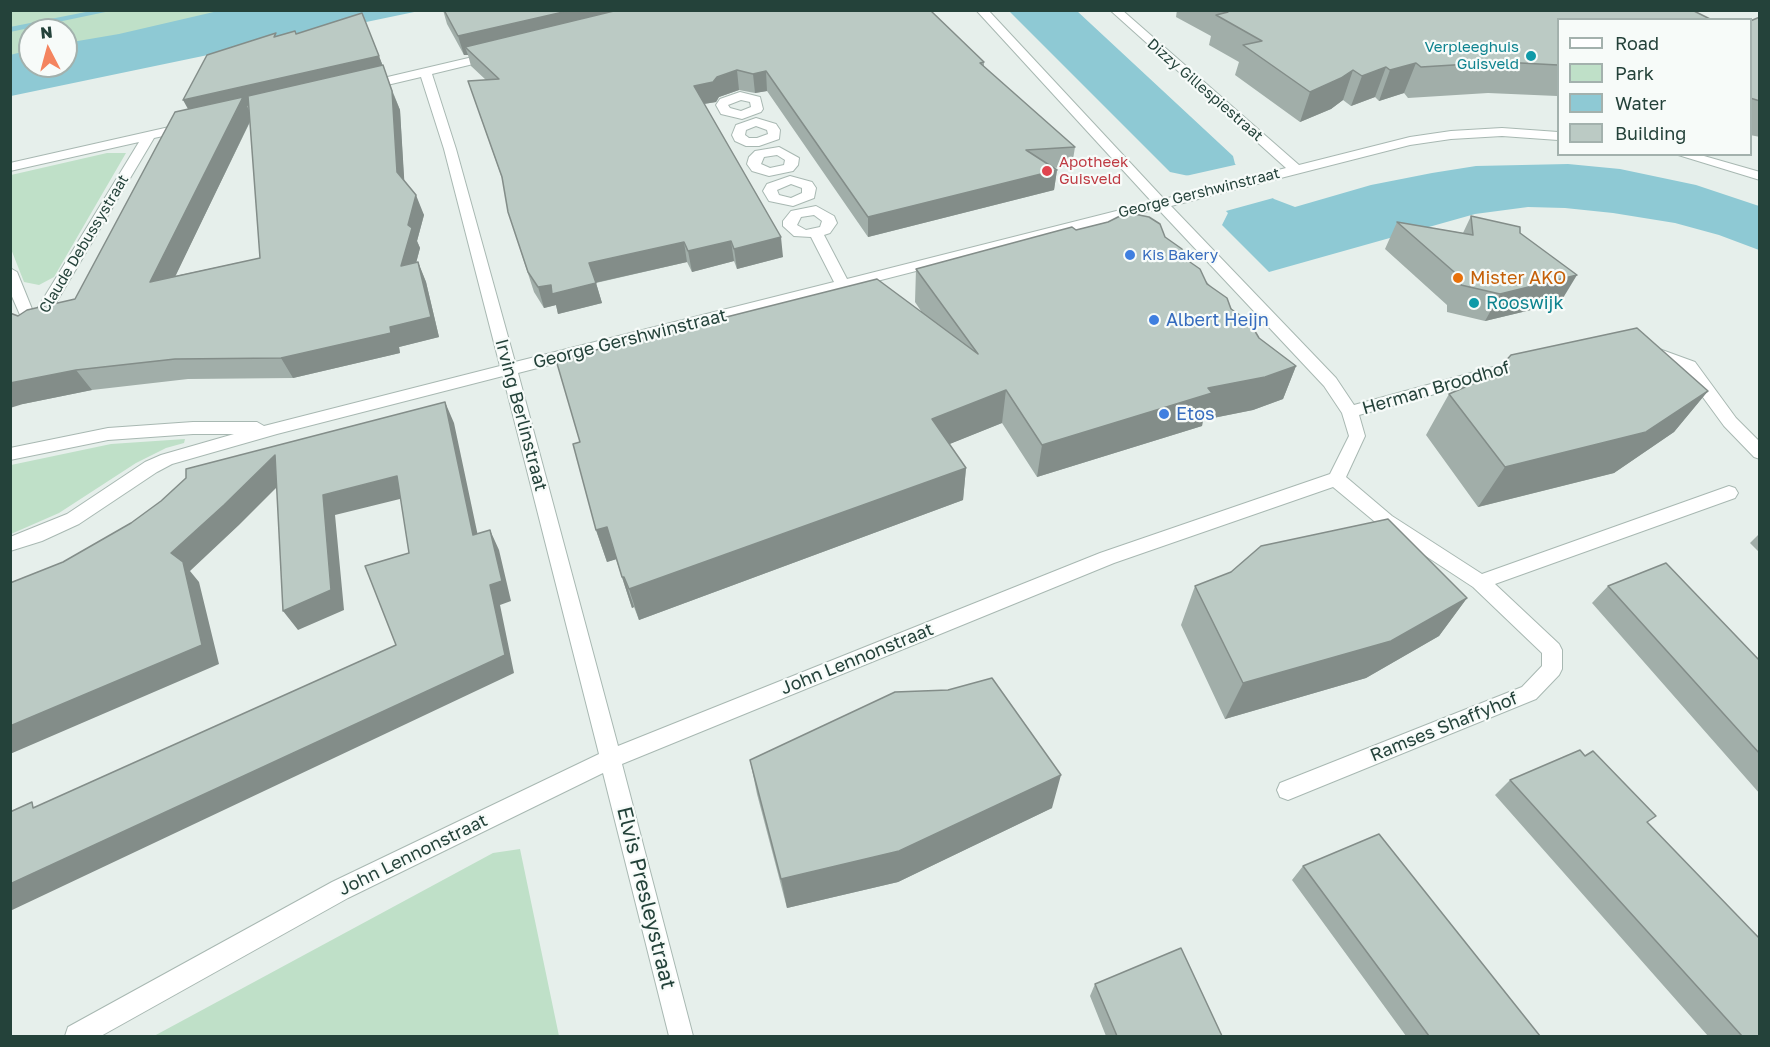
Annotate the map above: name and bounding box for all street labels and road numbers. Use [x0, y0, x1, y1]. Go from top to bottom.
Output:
street label: Dizzy Gillespiestraat [1143, 35, 1267, 145]
street label: George Gershwinstraat [1116, 164, 1282, 222]
street label: Claude Debussystraat [35, 171, 133, 317]
street label: George Gershwinstraat [531, 304, 729, 374]
street label: Irving Berlinstraat [490, 336, 552, 494]
street label: Herman Broodhof [1360, 357, 1512, 419]
street label: John Lennonstraat [777, 618, 937, 700]
street label: Ramses Shaffyhof [1367, 688, 1521, 766]
street label: Elvis Presleystraat [611, 804, 681, 992]
street label: John Lennonstraat [335, 810, 491, 900]

